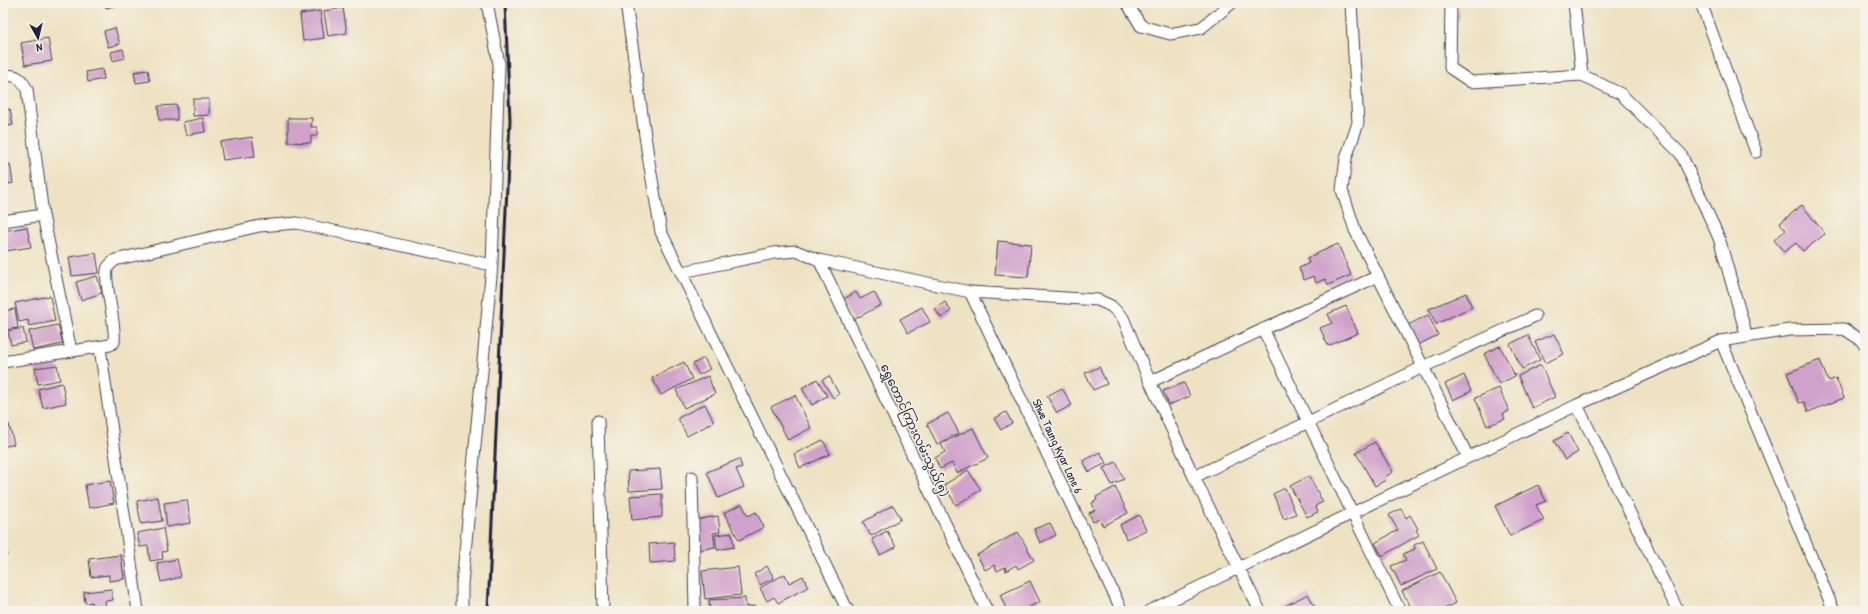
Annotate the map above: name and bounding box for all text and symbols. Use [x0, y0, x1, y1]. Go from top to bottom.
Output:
north arrow [18, 18, 58, 58]
text: N [35, 41, 43, 55]
street label: ရွှေတောင်ကြားလမ်းသွယ်(၅) [875, 361, 953, 500]
street label: Shwe Taung Kyar Lane 6 [1029, 396, 1087, 496]

